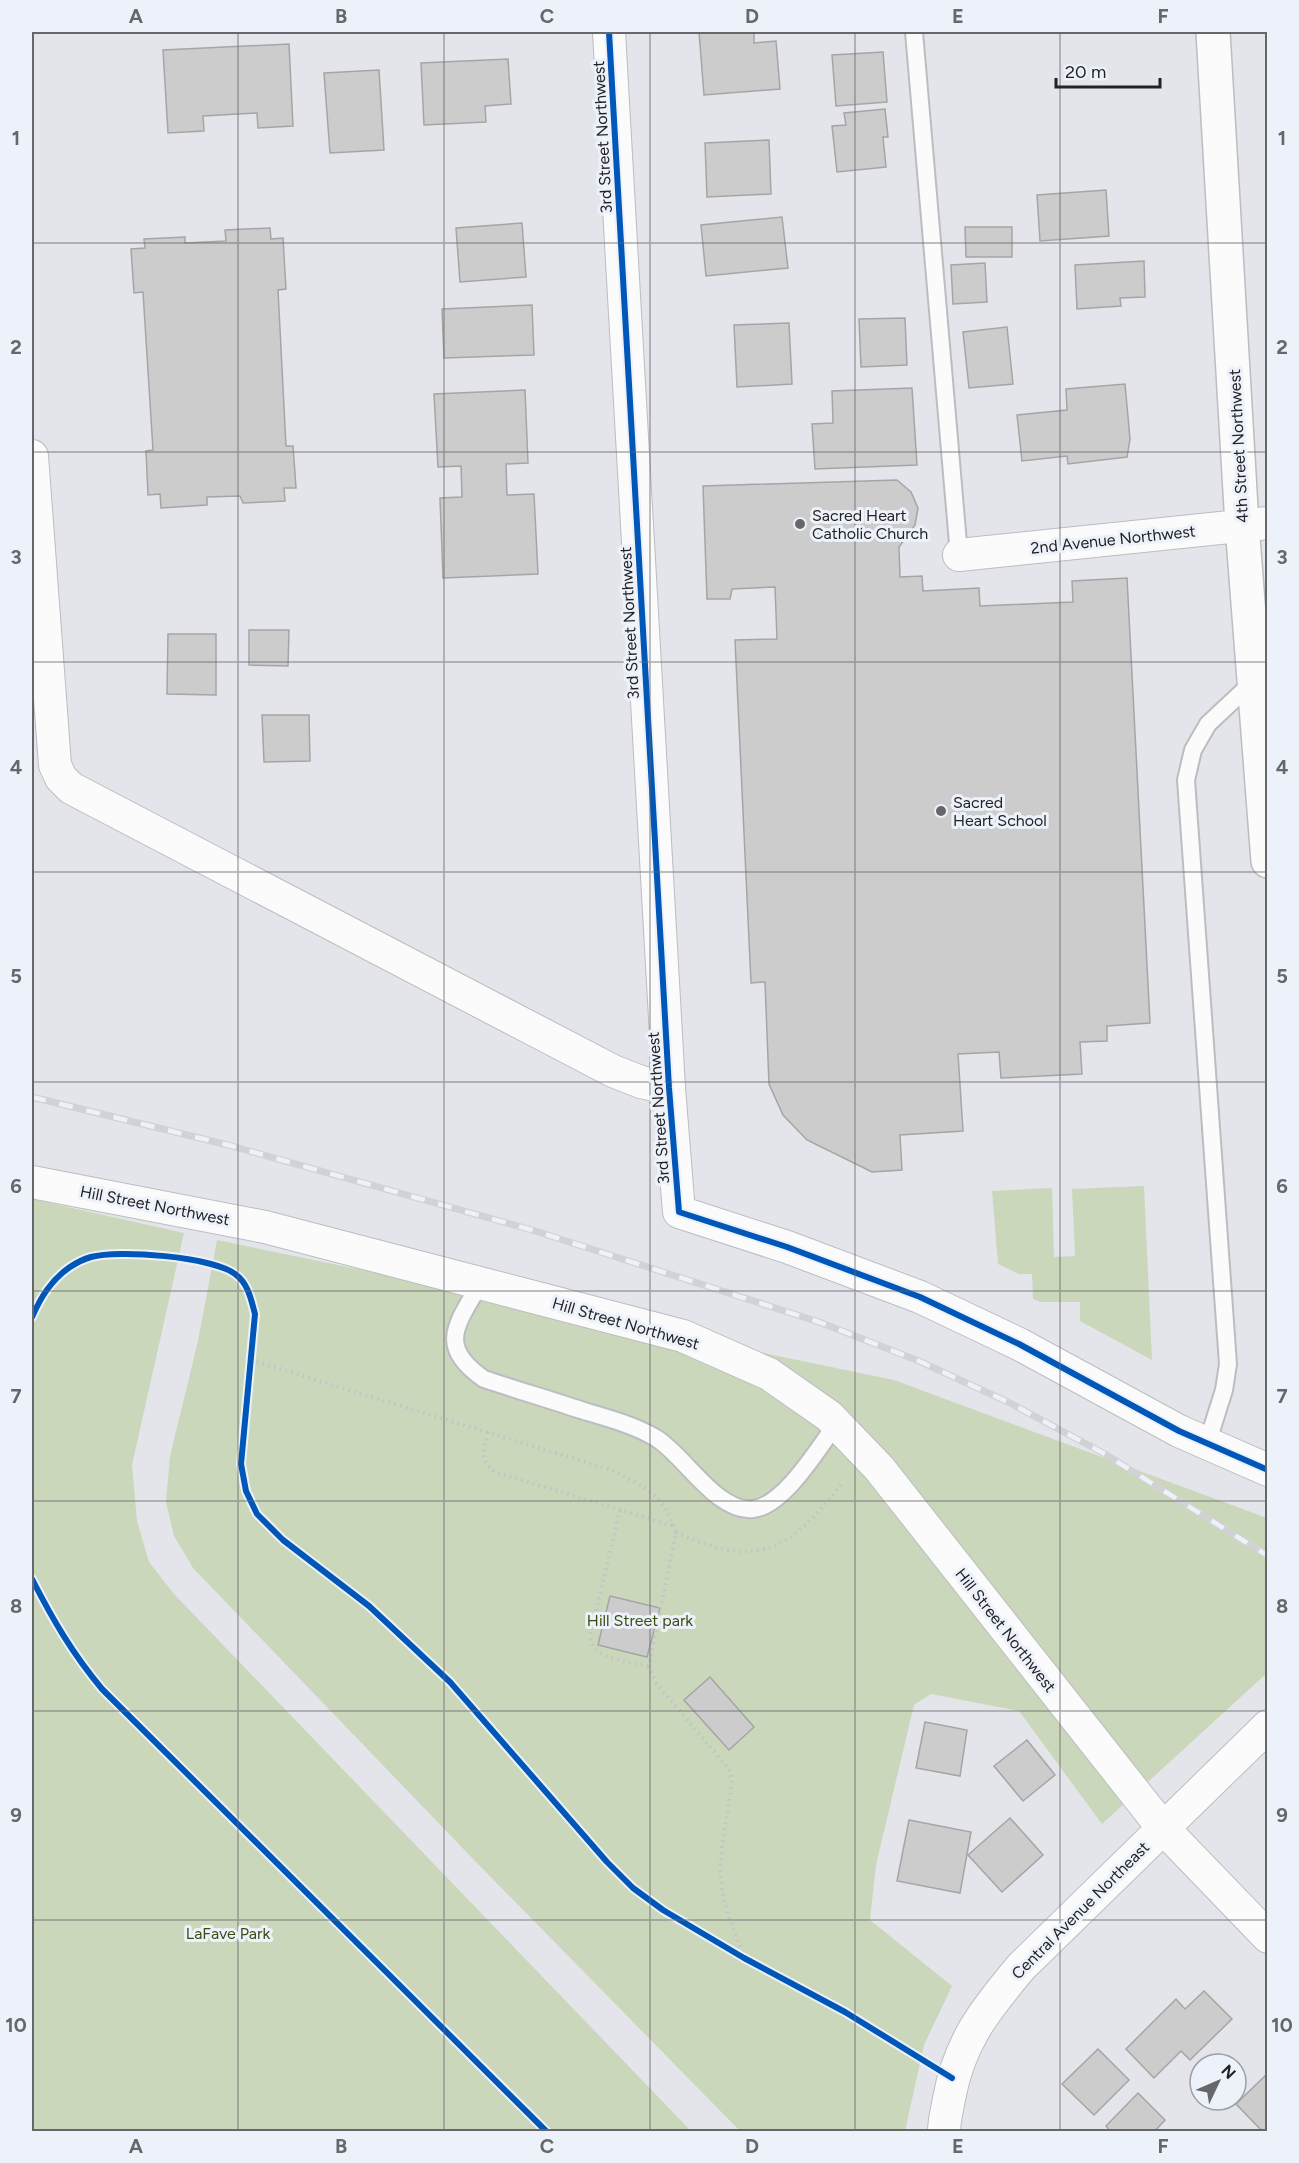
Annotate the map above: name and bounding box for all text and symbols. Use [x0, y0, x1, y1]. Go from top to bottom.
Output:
text: A [129, 4, 144, 28]
text: B [335, 4, 347, 28]
text: C [540, 4, 554, 28]
text: D [745, 4, 759, 28]
text: E [952, 4, 964, 28]
text: F [1157, 4, 1169, 28]
scale bar [1056, 51, 1160, 89]
street label: 3rd Street Northwest [589, 60, 616, 214]
text: 20 m [1065, 61, 1106, 83]
text: 1 [12, 126, 20, 150]
text: 1 [1278, 126, 1286, 150]
text: 2 [10, 335, 22, 359]
text: 2 [1276, 335, 1288, 359]
street label: 4th Street Northwest [1225, 369, 1252, 523]
place label: Sacred Heart Catholic Church [812, 506, 928, 543]
marker: Sacred Heart Catholic Church [793, 517, 807, 531]
street label: 2nd Avenue Northwest [1030, 521, 1196, 558]
text: 3 [10, 545, 22, 569]
text: 3 [1276, 545, 1288, 569]
street label: 3rd Street Northwest [616, 546, 643, 700]
text: 4 [10, 755, 23, 779]
text: 4 [1276, 755, 1289, 779]
place label: Sacred Heart School [953, 793, 1047, 830]
marker: Sacred Heart School [934, 804, 948, 818]
text: 5 [10, 964, 22, 988]
text: 5 [1276, 964, 1288, 988]
street label: 3rd Street Northwest [644, 1031, 673, 1185]
text: 6 [10, 1174, 22, 1198]
text: 6 [1276, 1174, 1288, 1198]
street label: Hill Street Northwest [78, 1182, 231, 1229]
street label: Hill Street Northwest [550, 1293, 702, 1354]
text: 7 [10, 1384, 22, 1408]
text: 7 [1276, 1384, 1288, 1408]
street label: Hill Street Northwest [951, 1565, 1060, 1696]
text: 8 [10, 1594, 22, 1618]
text: 8 [1276, 1594, 1288, 1618]
park label: Hill Street park [587, 1611, 693, 1630]
text: 9 [10, 1803, 22, 1827]
text: 9 [1276, 1803, 1288, 1827]
street label: Central Avenue Northeast [1008, 1838, 1153, 1983]
park label: LaFave Park [186, 1924, 270, 1943]
text: 10 [5, 2013, 27, 2037]
text: 10 [1271, 2013, 1293, 2037]
north arrow [1188, 2052, 1248, 2112]
text: N [1217, 2061, 1240, 2083]
text: A [129, 2134, 144, 2158]
text: B [335, 2134, 347, 2158]
text: C [540, 2134, 554, 2158]
text: D [745, 2134, 759, 2158]
text: E [952, 2134, 964, 2158]
text: F [1157, 2134, 1169, 2158]

